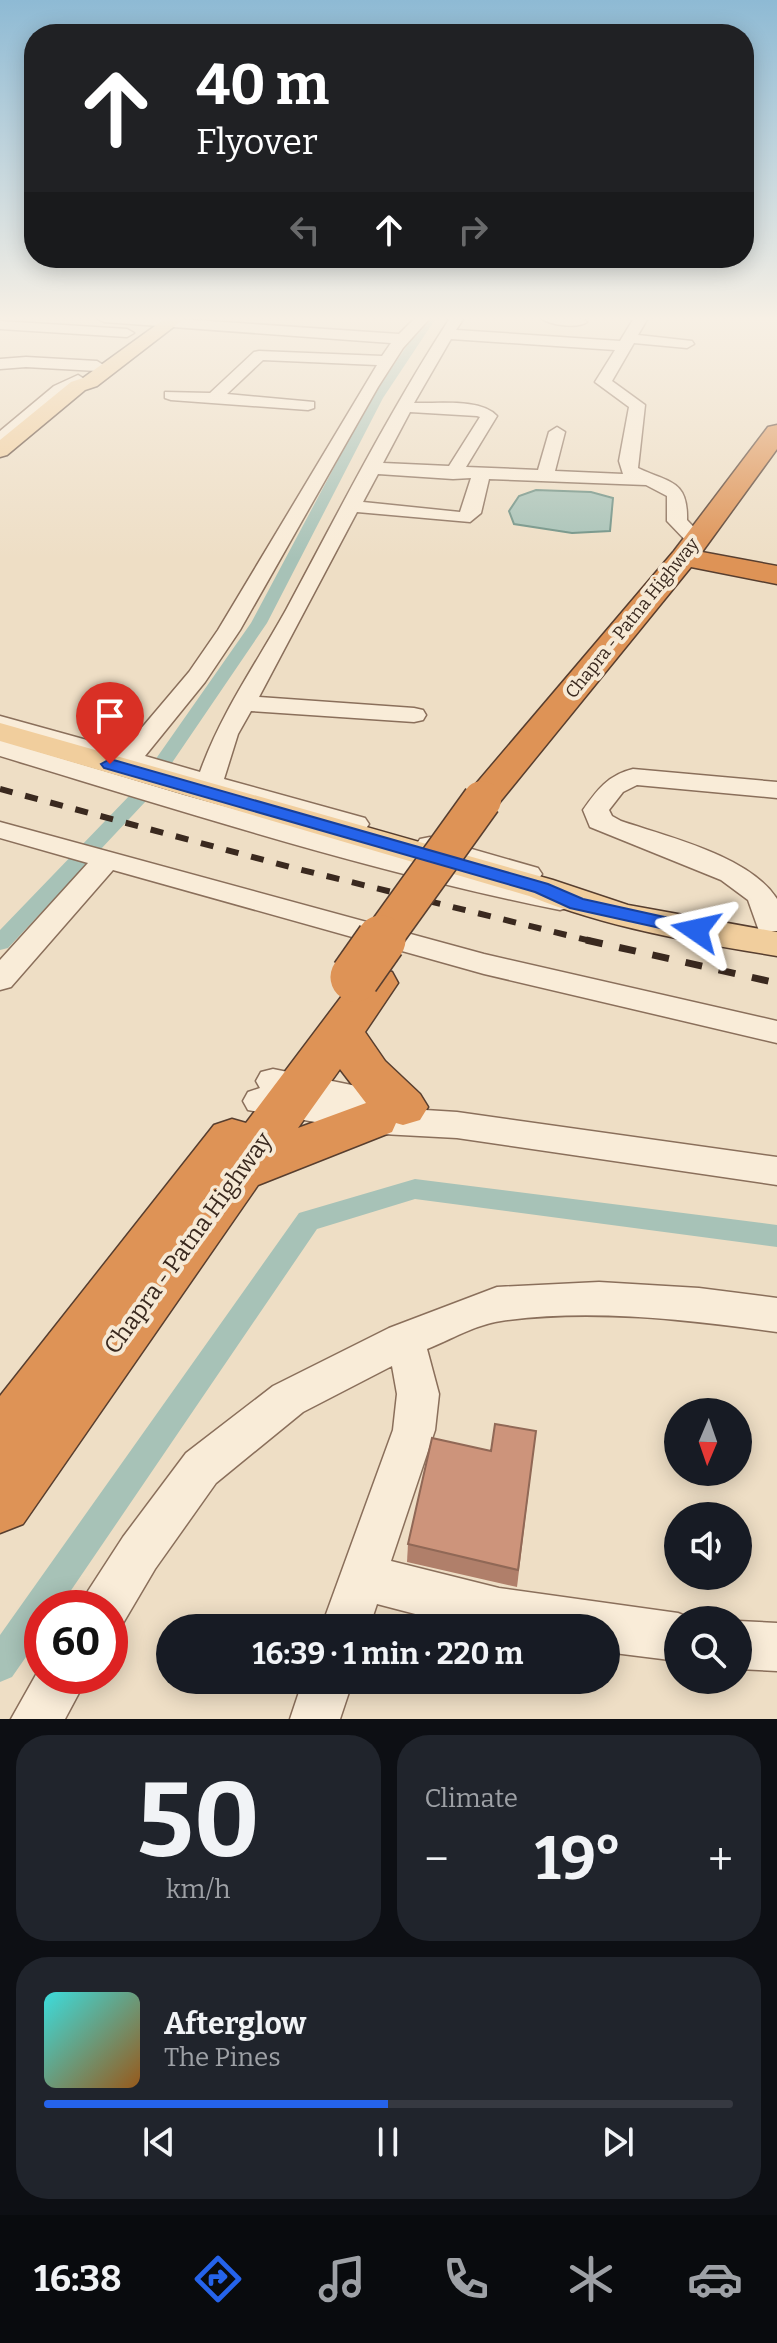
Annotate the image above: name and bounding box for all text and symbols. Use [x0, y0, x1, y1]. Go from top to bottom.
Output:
text: 40 m [196, 52, 329, 119]
icon: ahead [64, 56, 168, 160]
text: Flyover [196, 120, 318, 164]
icon: left [283, 208, 327, 252]
icon: ahead [367, 208, 411, 252]
icon: right [451, 208, 495, 252]
street label: Chapra - Patna Highway [560, 533, 704, 703]
pin [76, 682, 144, 764]
icon: arrive [88, 694, 132, 738]
position arrow [654, 888, 738, 972]
street label: Chapra - Patna Highway [98, 1127, 278, 1359]
north arrow [664, 1398, 752, 1486]
map controls [664, 1398, 752, 1694]
button: sound [664, 1502, 752, 1590]
speed limit sign: 60 [24, 1590, 128, 1694]
button: search [664, 1606, 752, 1694]
text: 16:39 · 1 min · 220 m [253, 1636, 523, 1672]
text: 50 [137, 1759, 260, 1884]
text: Climate [425, 1783, 518, 1814]
text: 19° [535, 1823, 622, 1895]
text: − [425, 1833, 449, 1886]
text: + [708, 1833, 733, 1886]
text: km/h [166, 1874, 230, 1905]
text: Afterglow [164, 2006, 306, 2042]
text: The Pines [164, 2042, 281, 2073]
icon: previous [137, 2120, 181, 2164]
icon: pause [366, 2120, 410, 2164]
icon: next [596, 2120, 640, 2164]
icon: directions [190, 2251, 246, 2307]
icon: music [314, 2251, 370, 2307]
icon: phone [438, 2251, 494, 2307]
icon: climate [563, 2251, 619, 2307]
icon: car [687, 2251, 743, 2307]
text: 16:38 [34, 2257, 122, 2301]

